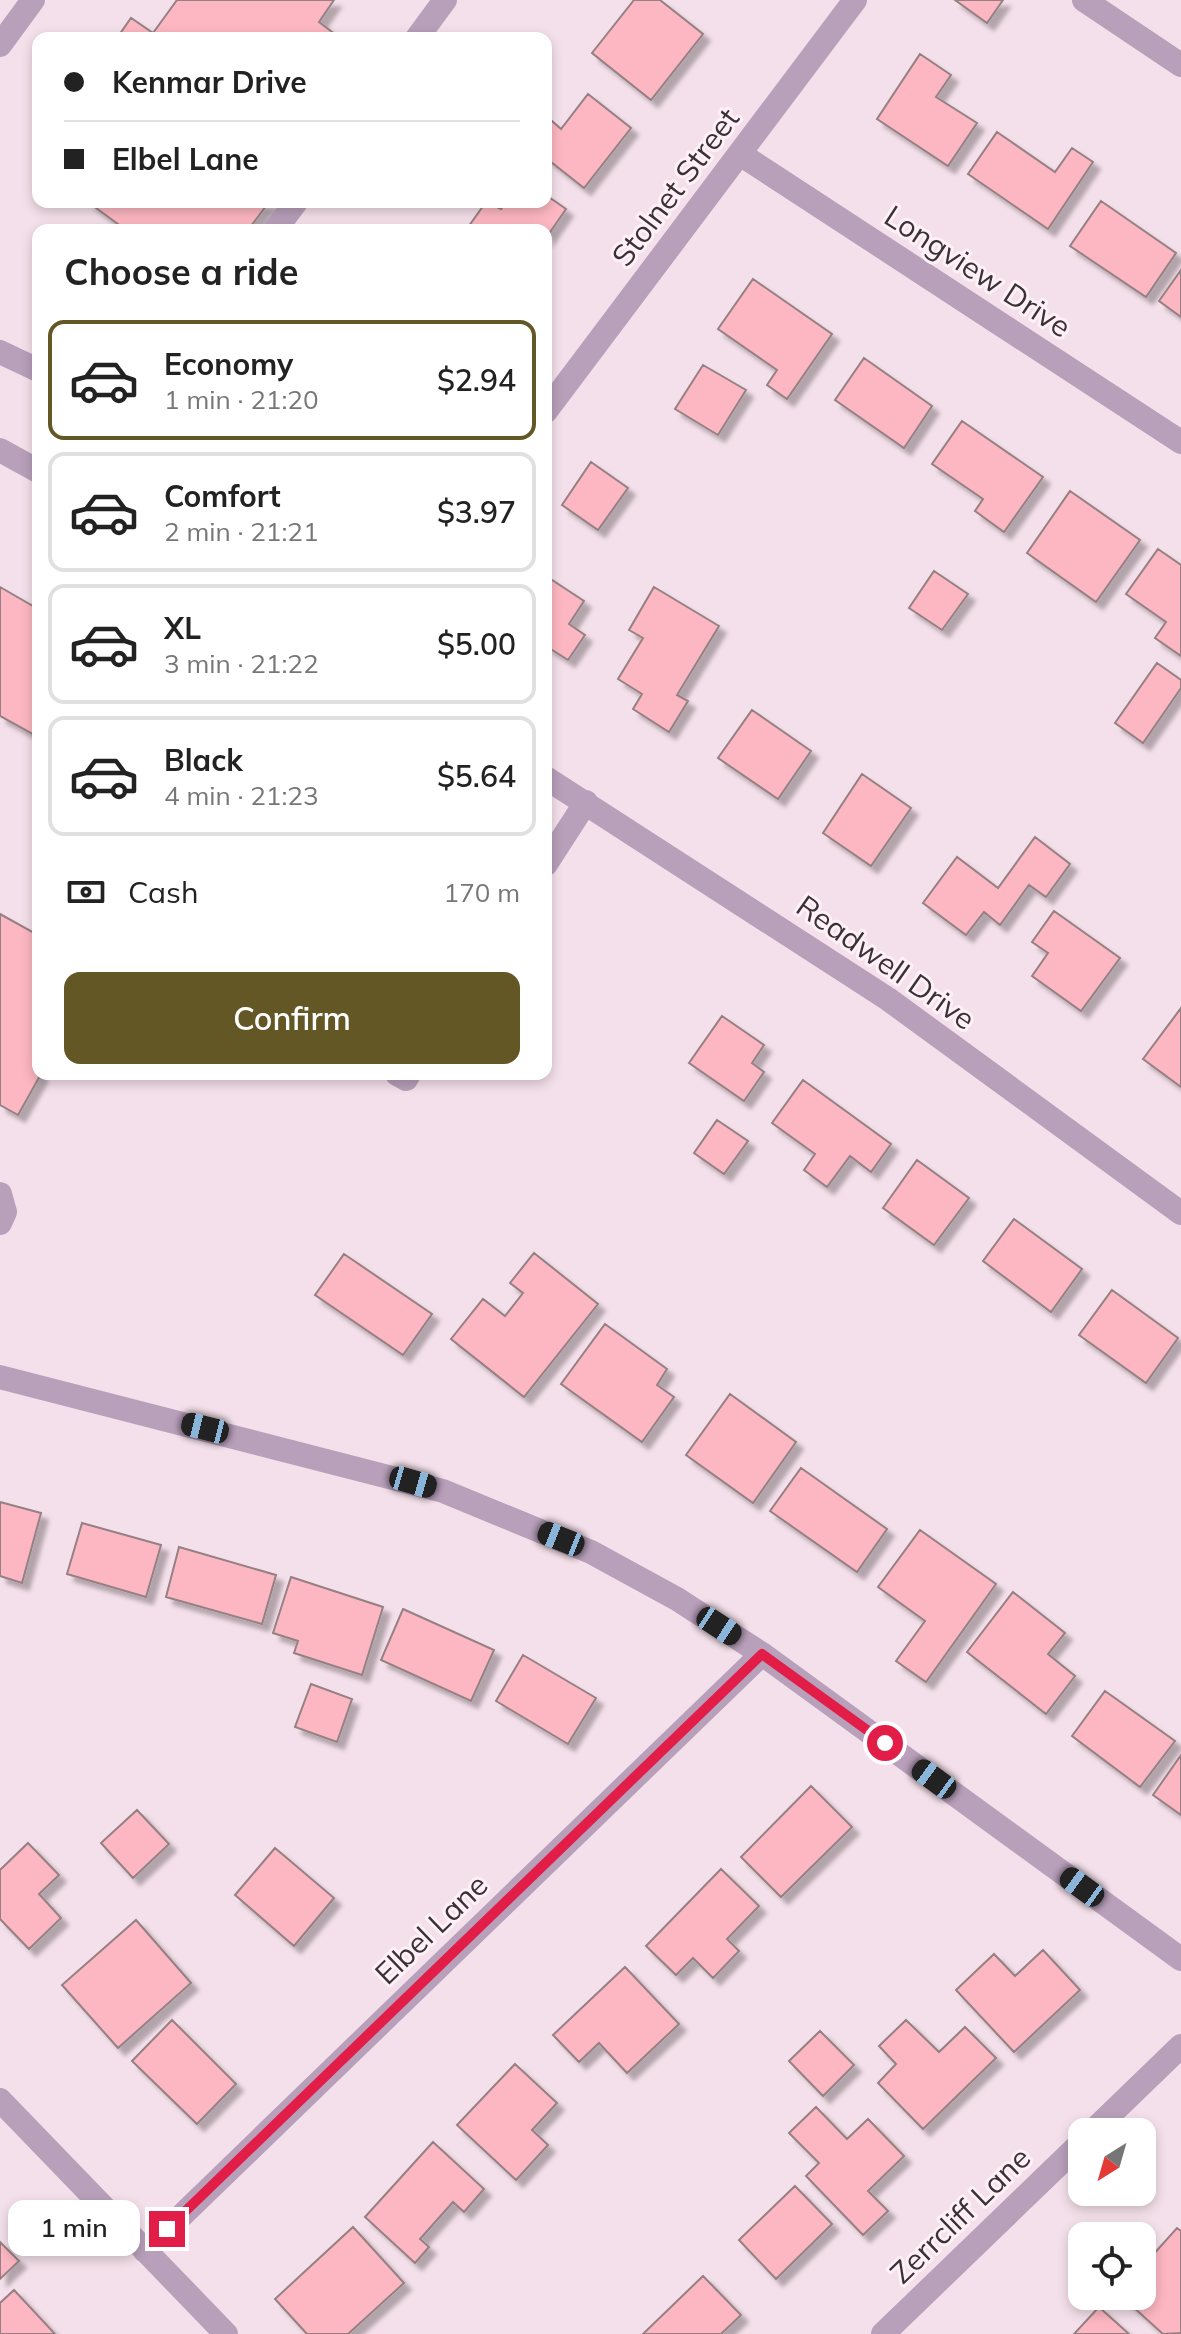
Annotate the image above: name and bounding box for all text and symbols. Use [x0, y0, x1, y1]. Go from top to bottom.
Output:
text: Kenmar Drive [112, 63, 307, 101]
street label: Stolnet Street [603, 100, 747, 274]
text: Elbel Lane [112, 140, 259, 178]
street label: Longview Drive [878, 197, 1078, 345]
text: Choose a ride [64, 249, 298, 294]
icon: car [68, 344, 140, 416]
text: Economy [164, 345, 293, 383]
text: $2.94 [437, 361, 516, 399]
text: 1 min · 21:20 [164, 383, 319, 416]
icon: car [68, 476, 140, 548]
text: Comfort [164, 477, 281, 515]
text: $3.97 [437, 493, 516, 531]
text: 2 min · 21:21 [164, 515, 319, 548]
icon: car [68, 608, 140, 680]
text: XL [164, 609, 201, 647]
text: $5.00 [437, 625, 516, 663]
text: 3 min · 21:22 [164, 647, 319, 680]
icon: car [68, 740, 140, 812]
text: Black [164, 741, 243, 779]
text: $5.64 [437, 757, 516, 795]
text: 4 min · 21:23 [164, 779, 319, 812]
icon: cash [64, 870, 108, 914]
text: Cash [128, 873, 199, 911]
text: 170 m [444, 876, 520, 909]
street label: Readwell Drive [789, 886, 983, 1038]
button: Confirm [64, 972, 520, 1064]
car [179, 1411, 231, 1445]
car [387, 1464, 439, 1500]
car [534, 1519, 588, 1559]
car [692, 1603, 746, 1649]
route start [867, 1725, 903, 1761]
car [908, 1755, 960, 1803]
car [1056, 1863, 1108, 1911]
street label: Elbel Lane [367, 1866, 495, 1992]
north arrow [1068, 2118, 1156, 2206]
map controls [1068, 2118, 1156, 2310]
street label: Zerrcliff Lane [882, 2139, 1038, 2291]
callout: 1 min [7, 2201, 139, 2257]
text: 1 min [40, 2211, 108, 2244]
route end [149, 2211, 185, 2247]
button: locate [1068, 2222, 1156, 2310]

